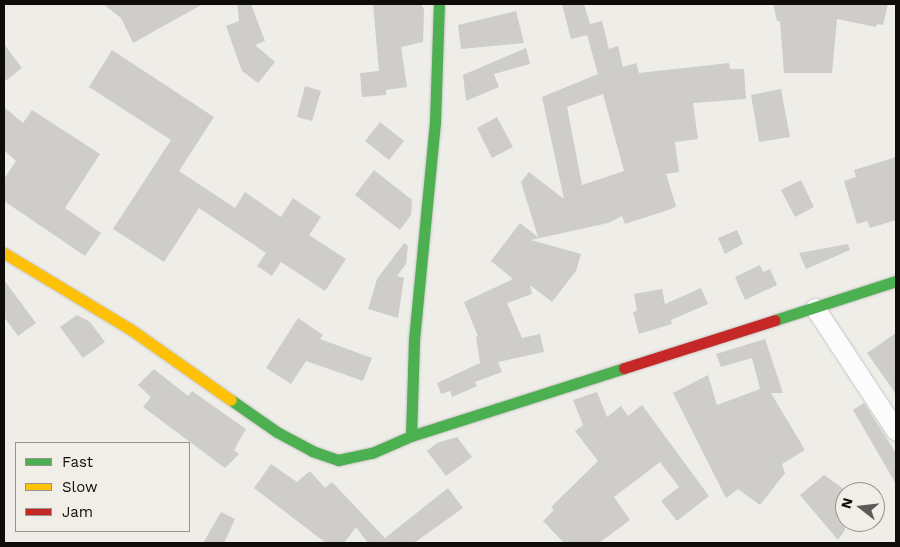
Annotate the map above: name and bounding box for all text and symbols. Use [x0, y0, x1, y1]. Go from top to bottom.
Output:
legend [15, 442, 190, 532]
text: Fast [62, 453, 93, 471]
text: Slow [62, 478, 98, 496]
north arrow [835, 482, 885, 532]
text: N [837, 496, 856, 510]
text: Jam [62, 503, 93, 521]

